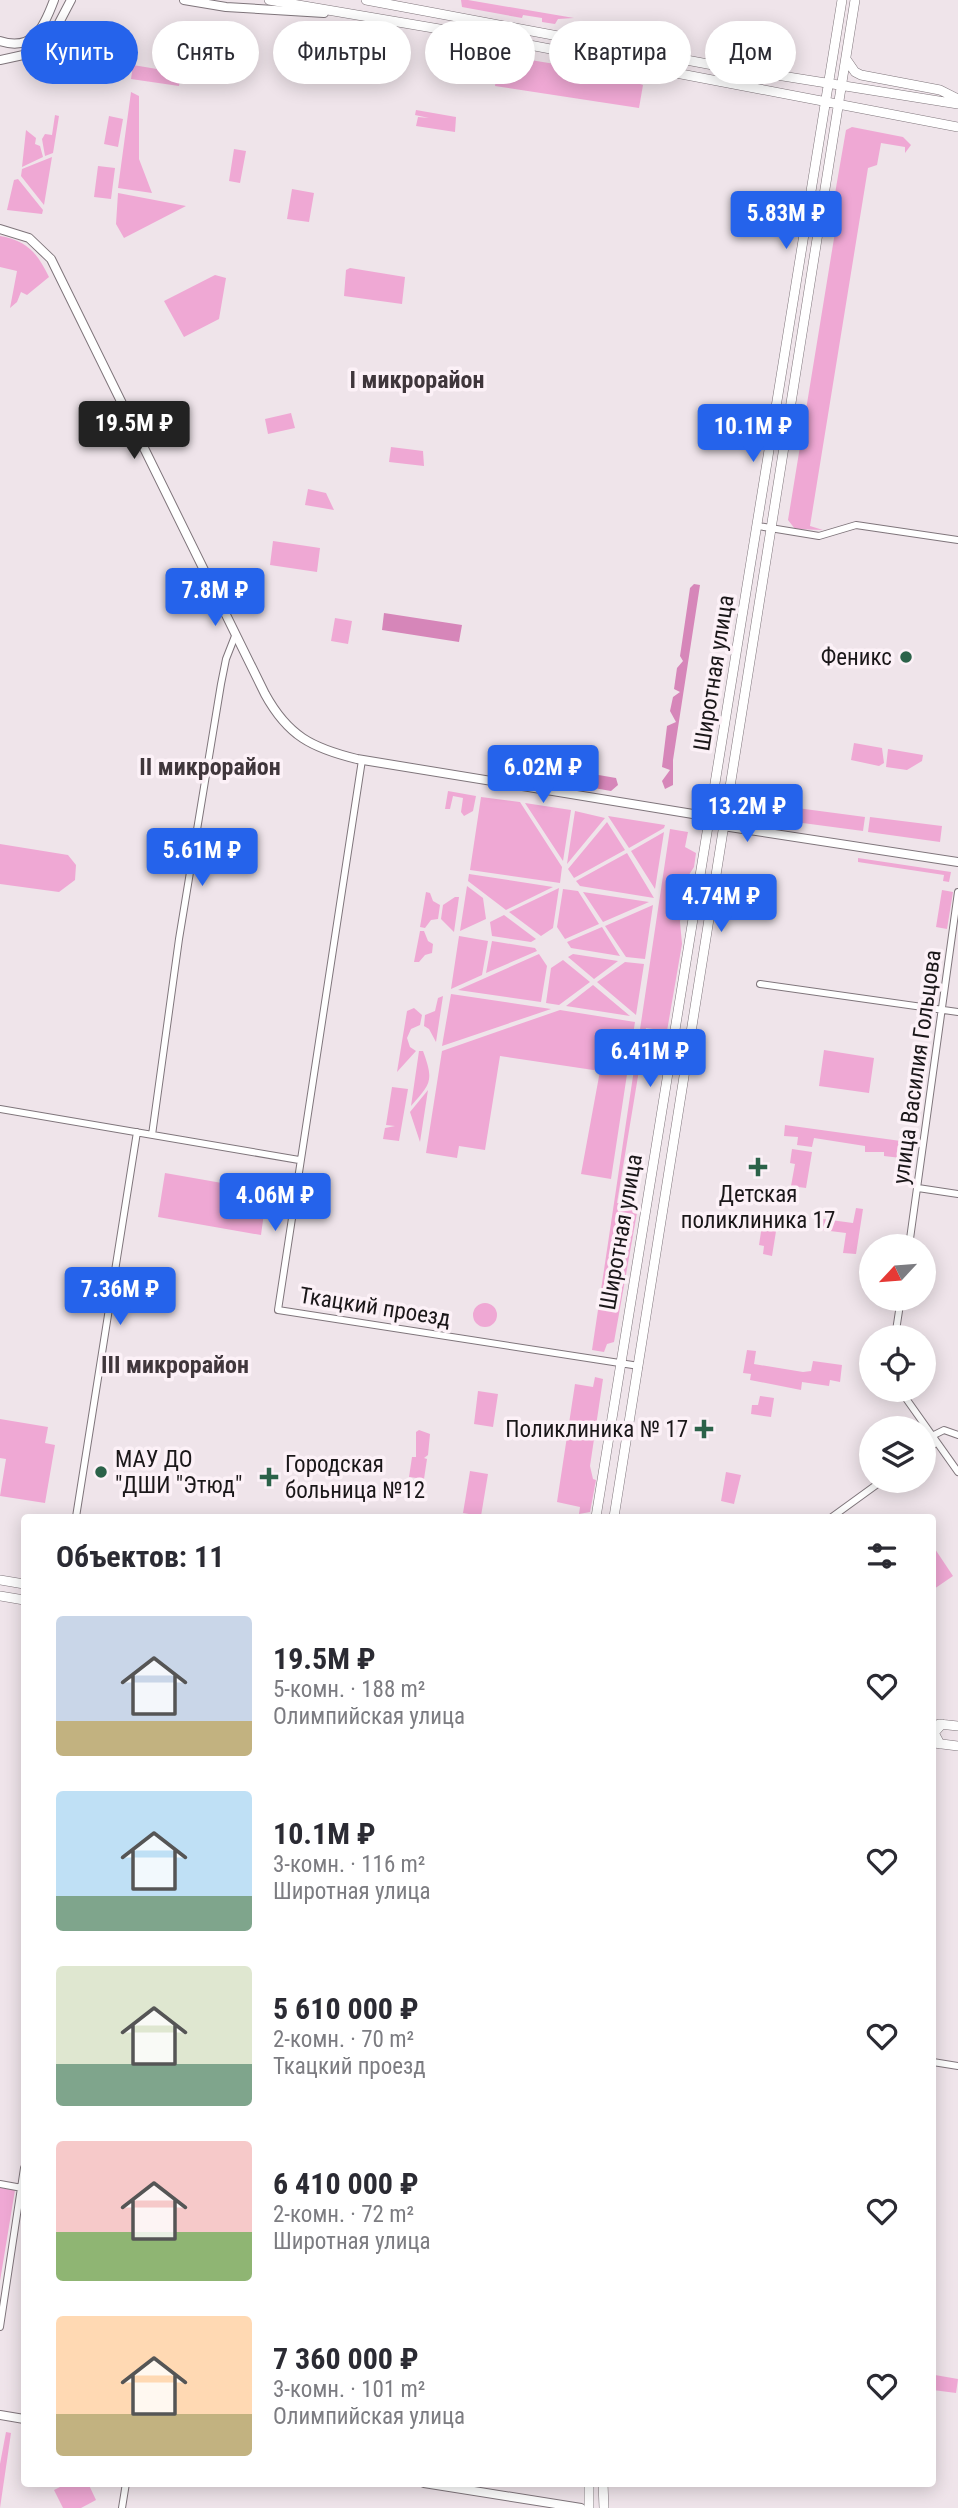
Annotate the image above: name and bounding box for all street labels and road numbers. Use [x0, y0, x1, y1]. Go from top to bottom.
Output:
street label: Широтная улица [688, 593, 740, 753]
street label: улица Василия Гольцова [887, 948, 947, 1186]
street label: Широтная улица [594, 1152, 648, 1312]
street label: Ткацкий проезд [298, 1282, 452, 1332]

